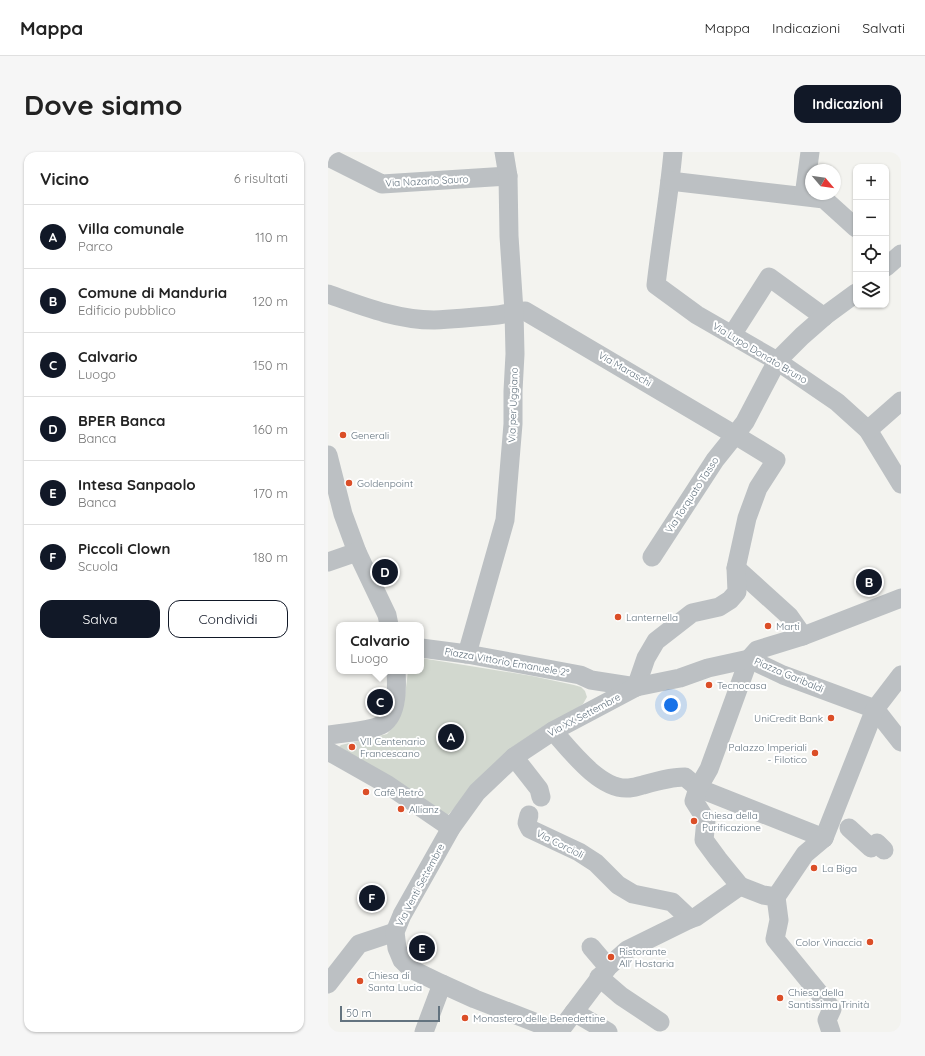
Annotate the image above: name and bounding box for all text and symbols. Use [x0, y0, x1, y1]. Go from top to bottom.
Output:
text: Mappa [20, 16, 83, 40]
text: Mappa [705, 19, 750, 37]
text: Indicazioni [772, 19, 840, 37]
text: Salvati [862, 19, 905, 37]
button: Indicazioni [794, 85, 901, 123]
text: Dove siamo [24, 87, 183, 122]
north arrow [805, 164, 841, 200]
map controls [853, 164, 889, 308]
button: + [853, 164, 889, 200]
text: Vicino [40, 168, 89, 189]
text: 6 risultati [234, 170, 288, 186]
street label: Via Nazario Sauro [385, 172, 469, 190]
button: − [853, 200, 889, 236]
text: Villa comunale [78, 219, 184, 238]
text: A [49, 229, 57, 245]
text: 110 m [255, 229, 288, 245]
button: locate [853, 236, 889, 272]
text: Parco [78, 238, 113, 254]
button: layers [853, 272, 889, 308]
text: Comune di Manduria [78, 283, 227, 302]
text: B [49, 293, 57, 309]
text: 120 m [253, 293, 288, 309]
text: Edificio pubblico [78, 302, 176, 318]
street label: Via Lupo Donato Bruno [710, 319, 810, 387]
text: Calvario [78, 347, 138, 366]
street label: Via Maraschi [596, 349, 654, 389]
text: C [49, 357, 57, 373]
text: 150 m [253, 357, 288, 373]
text: Luogo [78, 366, 116, 382]
street label: Via per Uggiano [505, 367, 521, 443]
text: BPER Banca [78, 411, 165, 430]
text: D [48, 421, 58, 437]
text: 160 m [253, 421, 288, 437]
place label: Generali [351, 429, 389, 442]
text: Banca [78, 430, 116, 446]
marker: Generali [338, 430, 348, 440]
street label: Via Torquato Tasso [662, 454, 722, 536]
text: Intesa Sanpaolo [78, 475, 196, 494]
place label: Goldenpoint [357, 477, 414, 490]
marker: Goldenpoint [344, 478, 354, 488]
text: E [49, 485, 57, 501]
text: 170 m [253, 485, 288, 501]
text: Banca [78, 494, 116, 510]
text: Piccoli Clown [78, 539, 170, 558]
text: F [49, 549, 57, 565]
text: 180 m [253, 549, 288, 565]
pin: D [372, 557, 398, 587]
text: Scuola [78, 558, 118, 574]
pin: B [856, 567, 882, 597]
button: Salva [40, 600, 160, 638]
button: Condividi [168, 600, 288, 638]
place label: Lanternella [626, 611, 678, 624]
marker: Lanternella [613, 612, 623, 622]
place label: Marti [776, 620, 800, 633]
marker: Marti [763, 621, 773, 631]
popup [336, 622, 424, 674]
text: Calvario [350, 631, 410, 650]
street label: Piazza Vittorio Emanuele 2° [444, 645, 571, 679]
text: Luogo [350, 650, 388, 666]
street label: Piazza Garibaldi [752, 655, 826, 695]
place label: Tecnocasa [717, 679, 767, 692]
marker: Tecnocasa [704, 680, 714, 690]
pin: C [367, 687, 393, 717]
street label: Via XX Settembre [545, 690, 623, 740]
your location [661, 695, 681, 715]
place label: UniCredit Bank [754, 712, 823, 725]
marker: UniCredit Bank [826, 713, 836, 723]
pin: A [438, 722, 464, 752]
place label: VII Centenario Francescano [360, 735, 425, 760]
place label: Palazzo Imperiali - Filotico [729, 741, 807, 766]
marker: VII Centenario Francescano [347, 742, 357, 752]
marker: Palazzo Imperiali - Filotico [810, 748, 820, 758]
place label: Cafê Retrò [374, 786, 424, 799]
marker: Cafê Retrò [361, 787, 371, 797]
place label: Allianz [409, 803, 439, 816]
marker: Allianz [396, 804, 406, 814]
place label: Chiesa della Purificazione [702, 809, 761, 834]
marker: Chiesa della Purificazione [689, 816, 699, 826]
street label: Via Corcioli [534, 826, 586, 862]
street label: Via Venti Settembre [393, 841, 447, 929]
place label: La Biga [822, 862, 857, 875]
marker: La Biga [809, 863, 819, 873]
pin: F [359, 883, 385, 913]
pin: E [409, 933, 435, 963]
place label: Color Vinaccia [795, 936, 862, 949]
marker: Color Vinaccia [865, 937, 875, 947]
place label: Ristorante All' Hostaria [619, 945, 674, 970]
marker: Ristorante All' Hostaria [606, 952, 616, 962]
place label: Chiesa di Santa Lucia [368, 969, 422, 994]
marker: Chiesa di Santa Lucia [355, 976, 365, 986]
place label: Chiesa della Santissima Trinità [788, 986, 869, 1011]
marker: Chiesa della Santissima Trinità [775, 993, 785, 1003]
scale bar [340, 1004, 440, 1023]
text: 50 m [346, 1006, 372, 1020]
place label: Monastero delle Benedettine [473, 1012, 606, 1025]
marker: Monastero delle Benedettine [460, 1013, 470, 1023]

